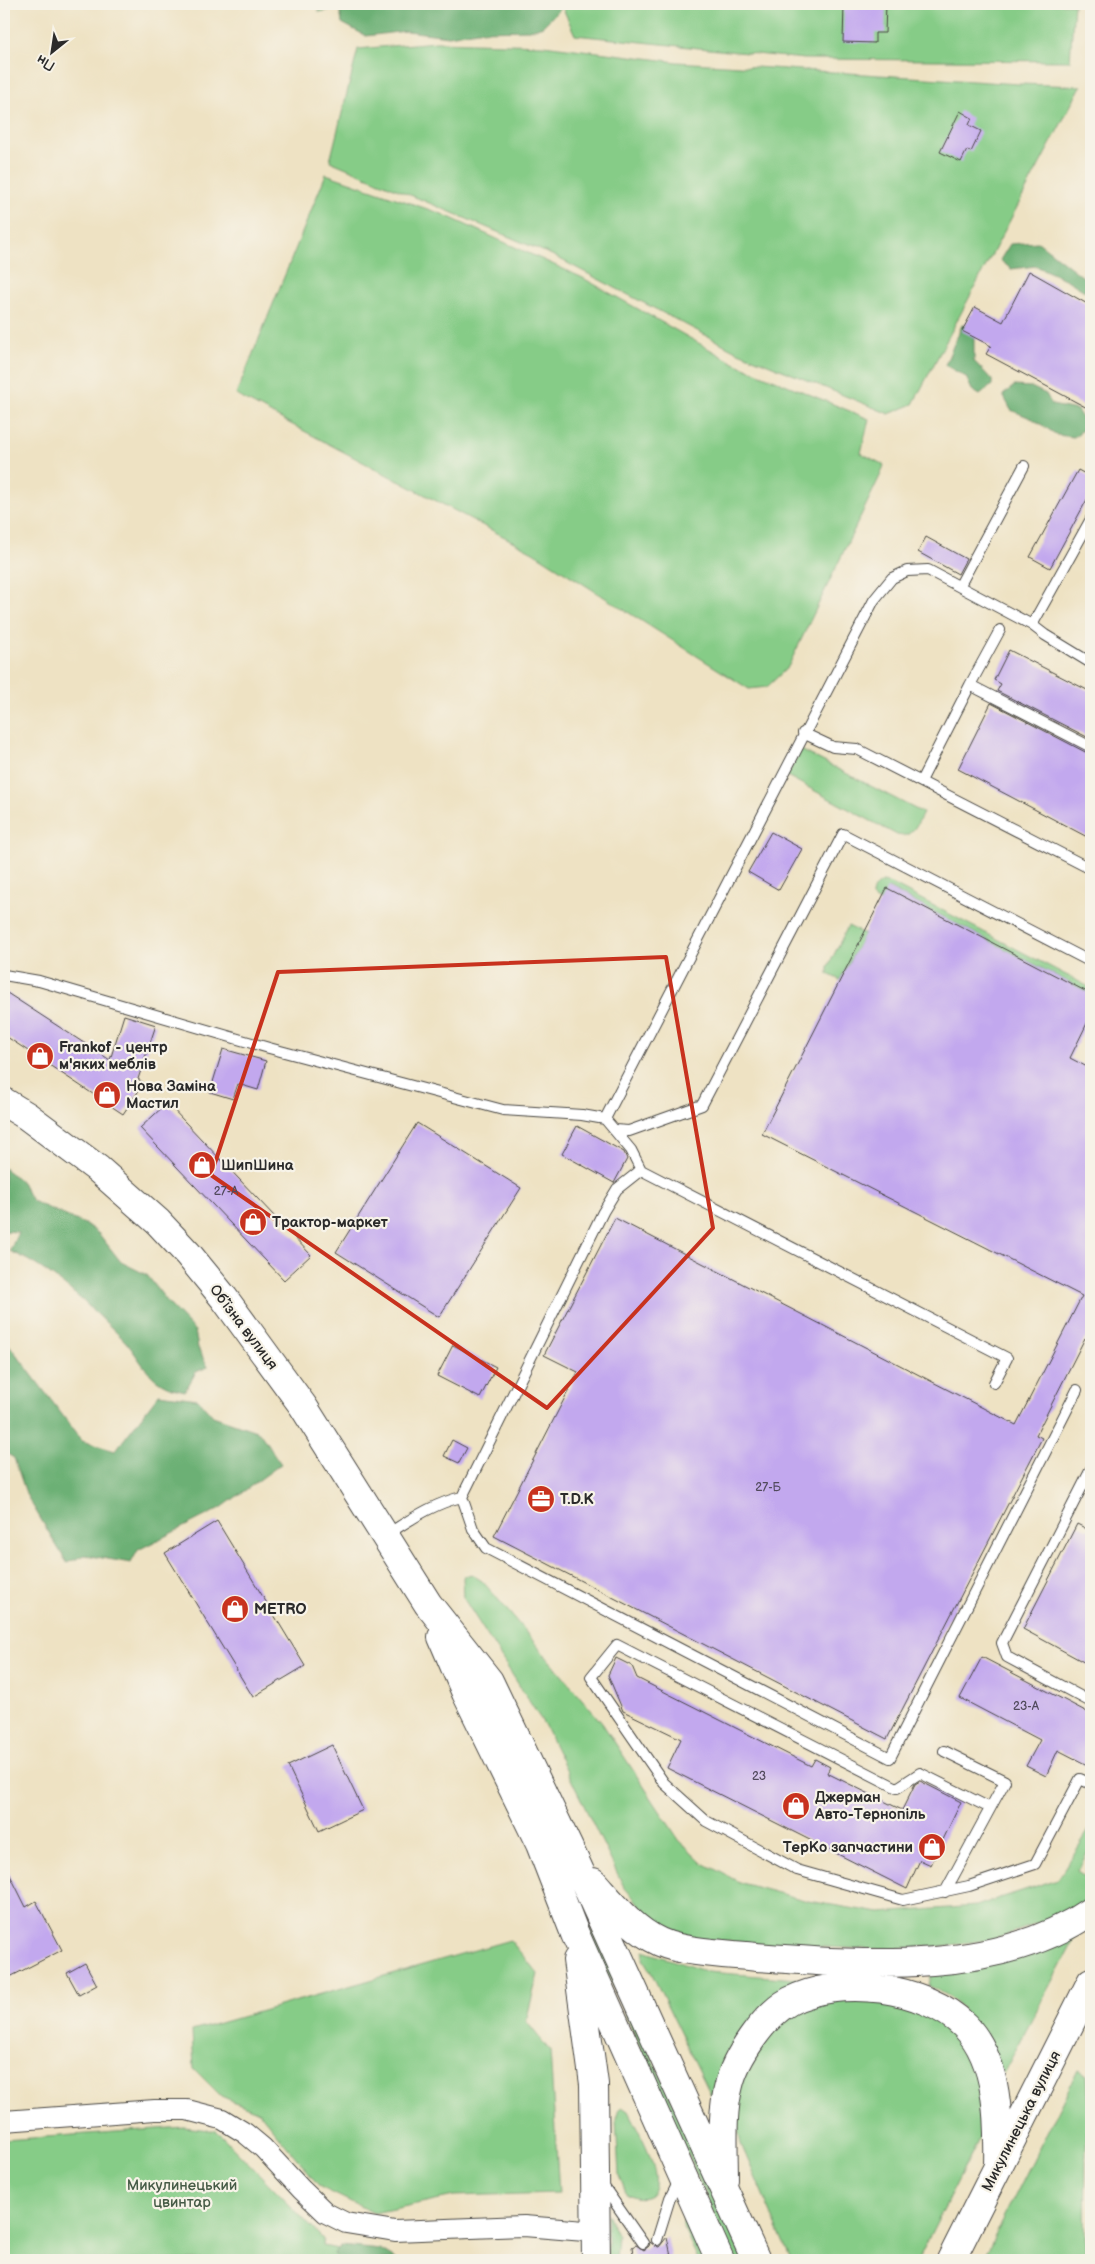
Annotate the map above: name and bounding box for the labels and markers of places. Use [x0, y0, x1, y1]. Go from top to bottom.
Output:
place label: Frankof - центр м'яких меблів [59, 1038, 168, 1074]
shop icon: Frankof - центр м'яких меблів [25, 1041, 55, 1071]
place label: Нова Заміна Мастил [126, 1077, 216, 1113]
shop icon: Нова Заміна Мастил [92, 1080, 122, 1110]
shop icon: ШипШина [187, 1150, 217, 1180]
place label: ШипШина [221, 1156, 294, 1175]
shop icon: Трактор-маркет [238, 1207, 268, 1237]
place label: Трактор-маркет [272, 1213, 389, 1232]
office icon: T.D.K [526, 1484, 556, 1514]
place label: T.D.K [560, 1490, 594, 1509]
shop icon: METRO [220, 1594, 250, 1624]
place label: METRO [254, 1600, 306, 1619]
place label: Джерман Авто-Тернопіль [814, 1788, 926, 1824]
shop icon: Джерман Авто-Тернопіль [781, 1791, 811, 1821]
shop icon: ТерКо запчастини [917, 1832, 947, 1862]
place label: ТерКо запчастини [783, 1838, 913, 1857]

